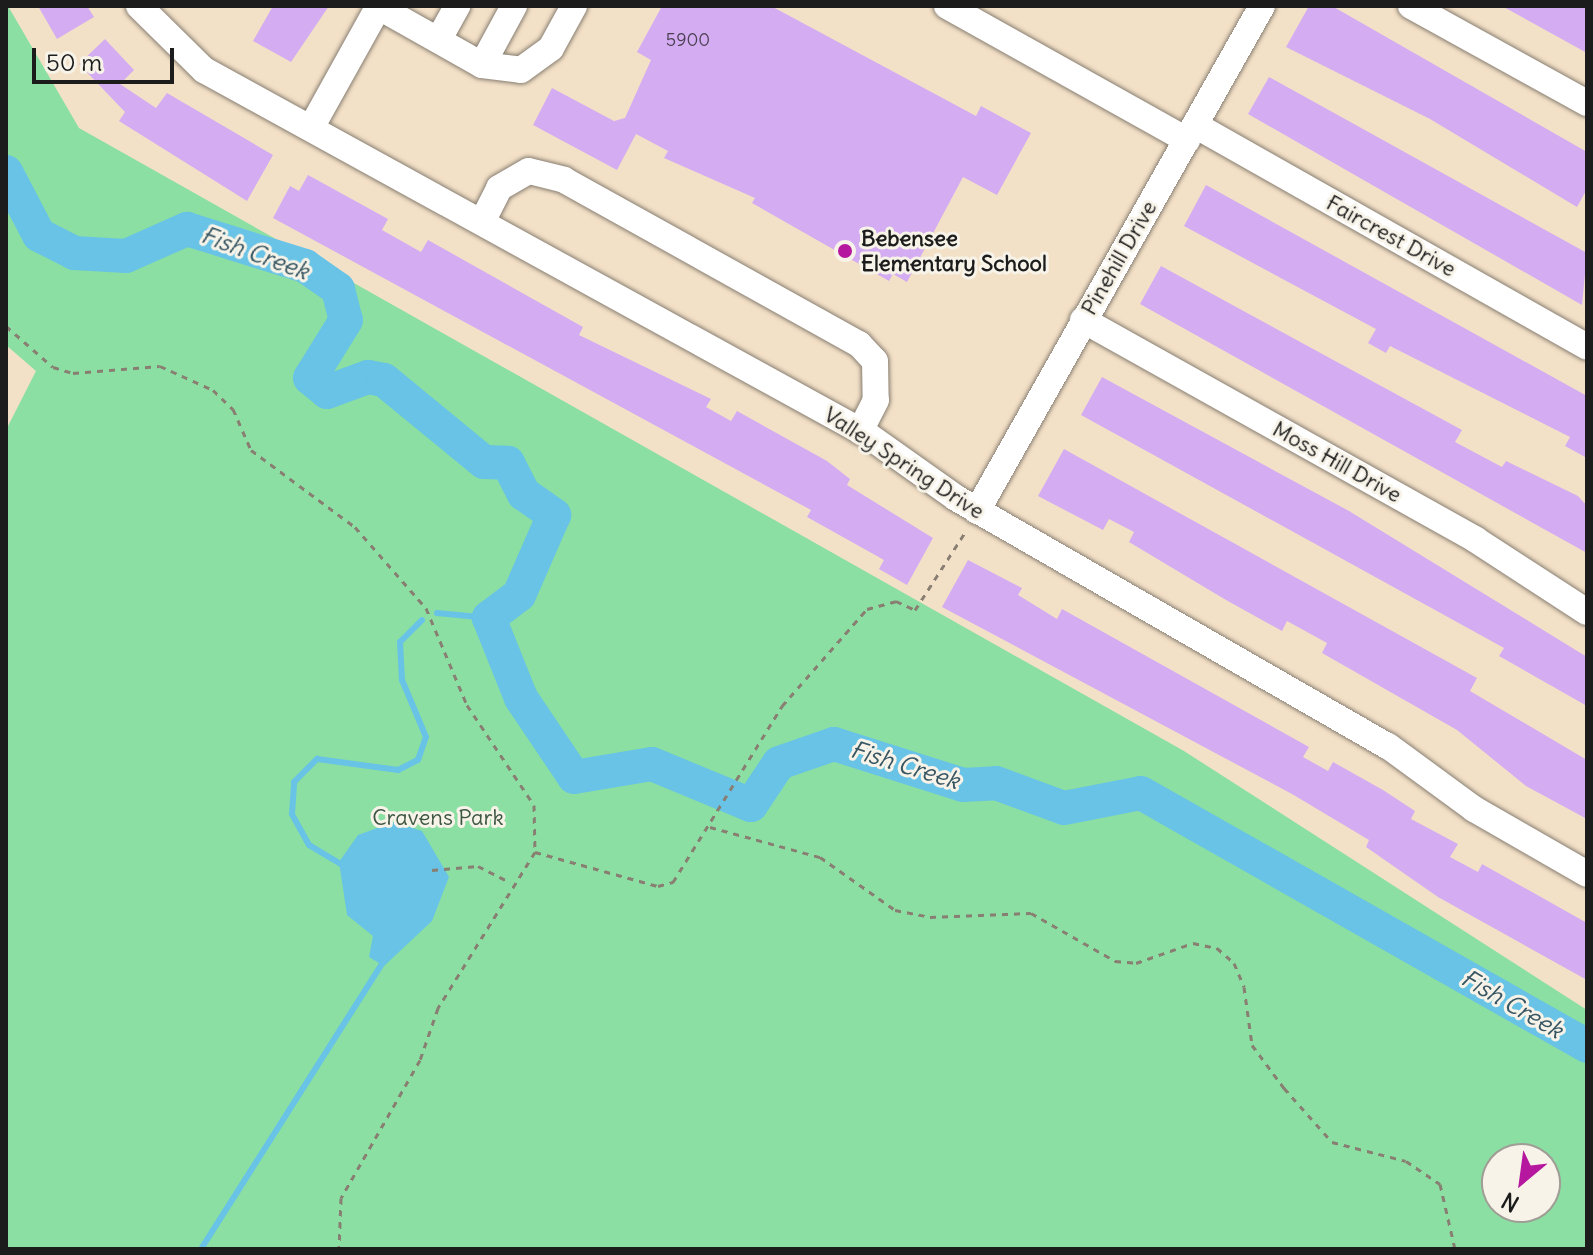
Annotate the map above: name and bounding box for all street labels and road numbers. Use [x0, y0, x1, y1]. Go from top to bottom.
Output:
street label: Faircrest Drive [1322, 190, 1460, 282]
street label: Pinehill Drive [1076, 196, 1162, 320]
street label: Valley Spring Drive [819, 401, 989, 525]
street label: Moss Hill Drive [1268, 416, 1406, 508]

